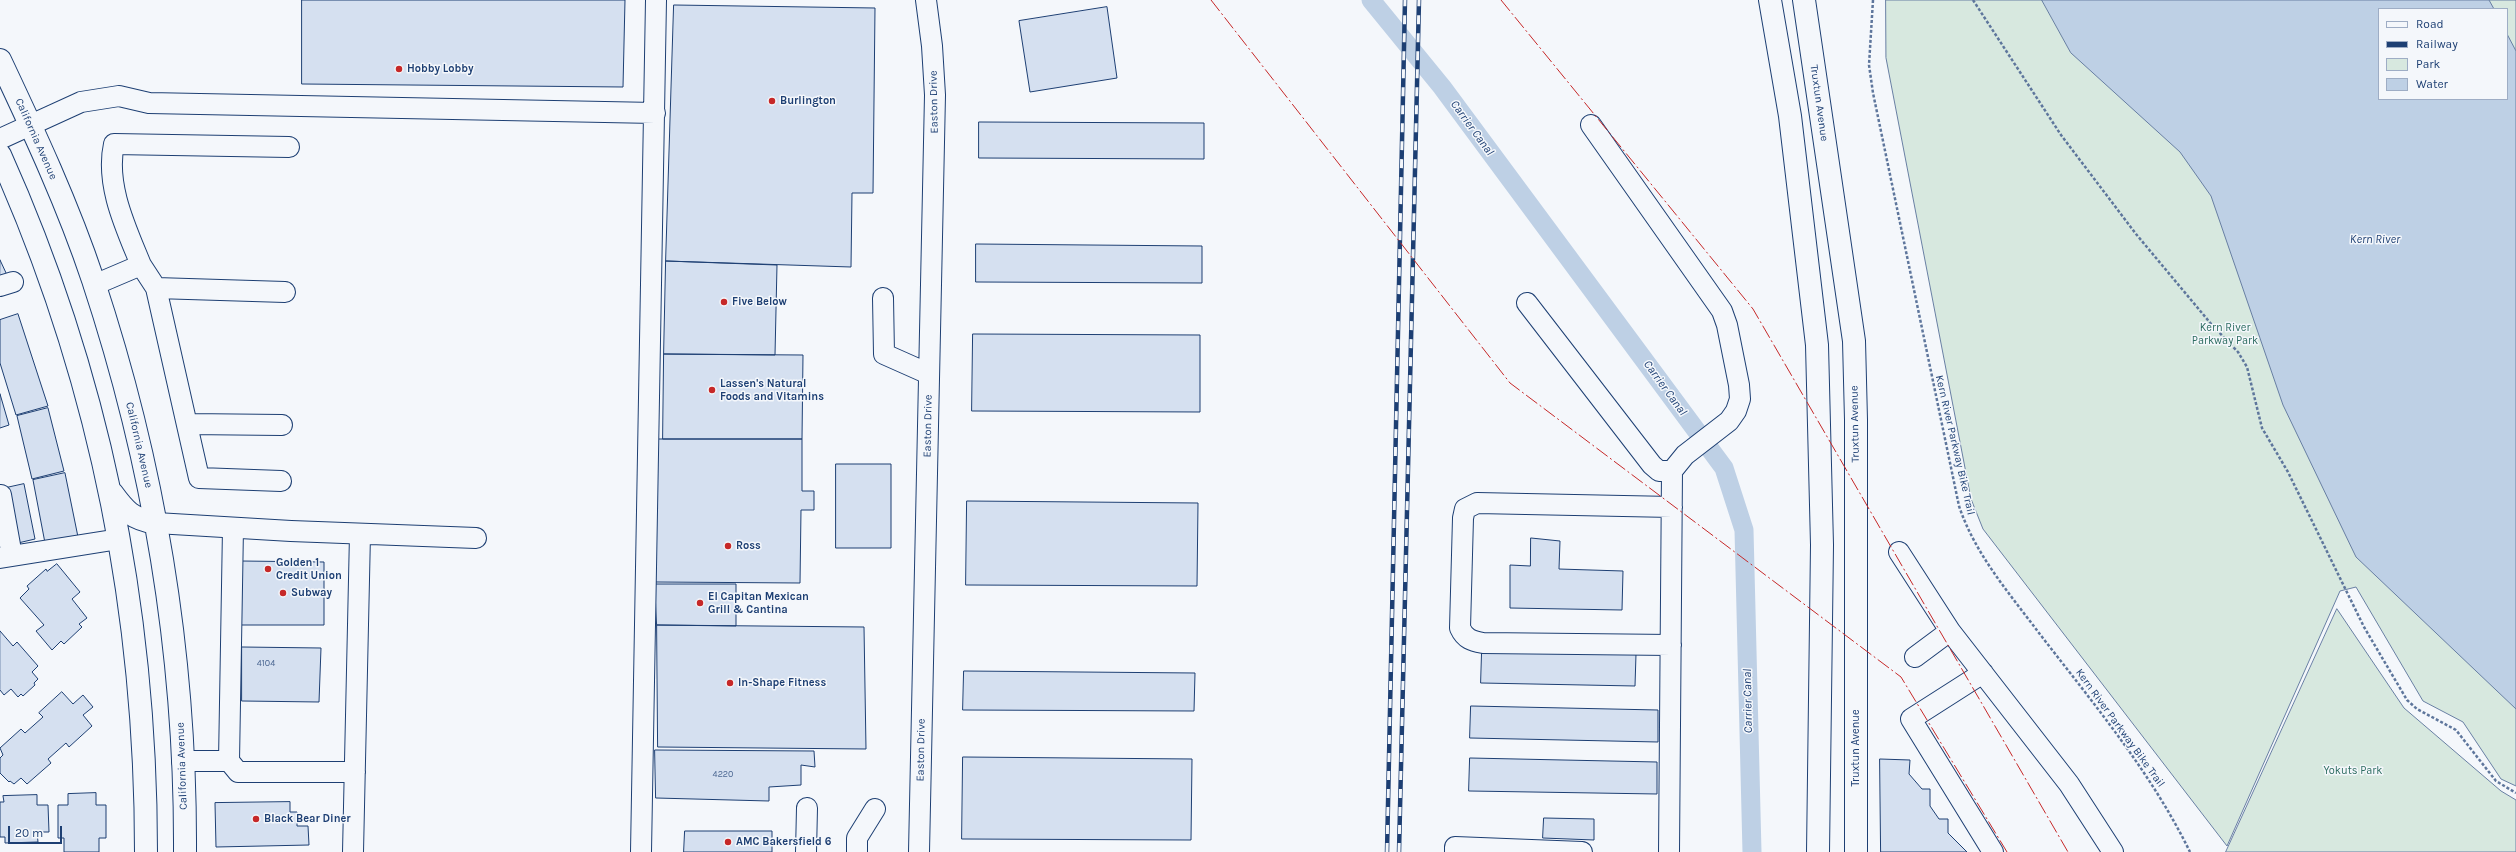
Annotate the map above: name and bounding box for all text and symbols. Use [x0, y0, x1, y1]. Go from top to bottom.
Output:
legend [2378, 8, 2508, 100]
text: Road [2416, 17, 2444, 31]
text: Railway [2416, 37, 2458, 51]
text: Park [2416, 57, 2440, 71]
place label: Hobby Lobby [407, 62, 474, 76]
marker: Hobby Lobby [394, 64, 404, 74]
street label: Truxtun Avenue [1807, 64, 1831, 142]
street label: Easton Drive [927, 70, 941, 134]
text: Water [2416, 77, 2448, 91]
place label: Burlington [780, 94, 836, 108]
street label: California Avenue [12, 96, 60, 182]
marker: Burlington [767, 96, 777, 106]
water label: Carrier Canal [1447, 98, 1497, 158]
water label: Kern River [2350, 233, 2400, 247]
place label: Five Below [732, 295, 787, 309]
marker: Five Below [719, 297, 729, 307]
park label: Kern River Parkway Park [2192, 321, 2258, 347]
water label: Carrier Canal [1640, 358, 1690, 418]
street label: Kern River Parkway Bike Trail [1932, 374, 1978, 516]
place label: Lassen's Natural Foods and Vitamins [720, 377, 824, 403]
marker: Lassen's Natural Foods and Vitamins [707, 385, 717, 395]
street label: Truxtun Avenue [1848, 385, 1862, 463]
street label: Easton Drive [921, 394, 935, 458]
street label: California Avenue [123, 401, 155, 489]
place label: Ross [736, 539, 761, 553]
marker: Ross [723, 541, 733, 551]
place label: Golden 1 Credit Union [276, 556, 342, 582]
marker: Golden 1 Credit Union [263, 564, 273, 574]
place label: Subway [291, 586, 332, 600]
marker: Subway [278, 588, 288, 598]
place label: El Capitan Mexican Grill & Cantina [708, 590, 809, 616]
marker: El Capitan Mexican Grill & Cantina [695, 598, 705, 608]
house number: 4104 [257, 658, 275, 668]
street label: Kern River Parkway Bike Trail [2073, 666, 2167, 790]
water label: Carrier Canal [1740, 669, 1756, 733]
place label: In-Shape Fitness [738, 676, 826, 690]
marker: In-Shape Fitness [725, 678, 735, 688]
street label: Truxtun Avenue [1849, 709, 1863, 787]
street label: Easton Drive [914, 718, 928, 782]
street label: California Avenue [174, 722, 190, 810]
park label: Yokuts Park [2323, 764, 2383, 778]
house number: 4220 [713, 769, 733, 779]
place label: Black Bear Diner [264, 812, 351, 826]
marker: Black Bear Diner [251, 814, 261, 824]
scale bar [10, 818, 64, 844]
text: 20 m [15, 826, 43, 840]
place label: AMC Bakersfield 6 [736, 835, 831, 849]
marker: AMC Bakersfield 6 [723, 837, 733, 847]

